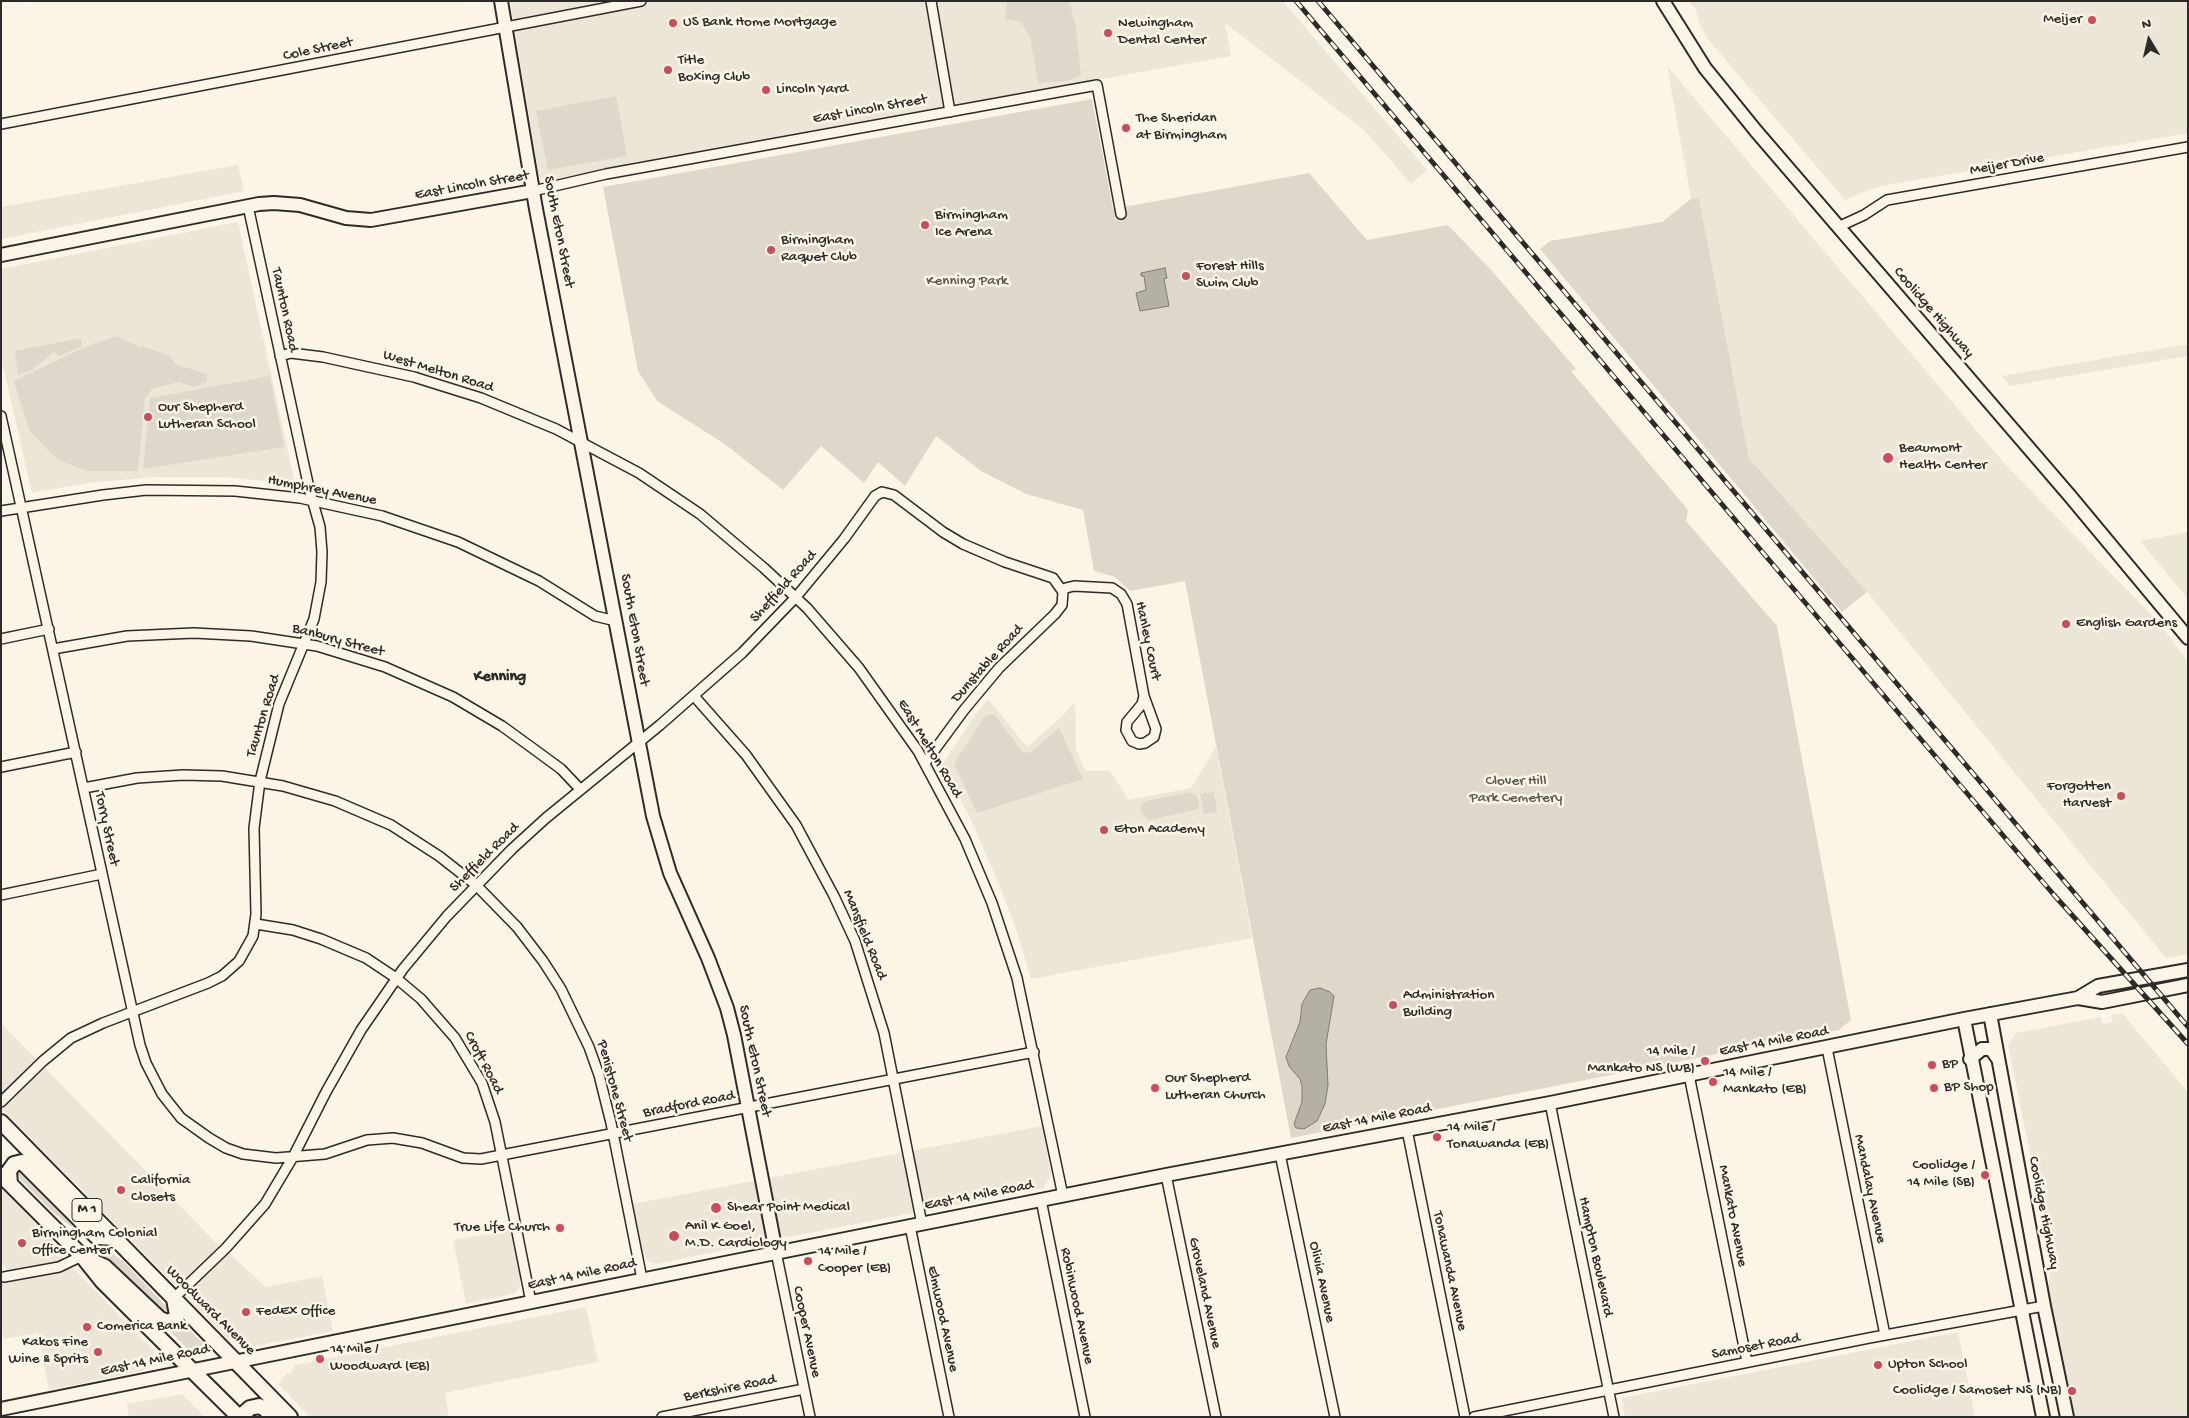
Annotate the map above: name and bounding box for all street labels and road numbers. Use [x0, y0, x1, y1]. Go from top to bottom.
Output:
street label: Cole Street [282, 34, 354, 66]
street label: East Lincoln Street [812, 91, 928, 129]
street label: Meijer Drive [1968, 150, 2046, 180]
street label: East Lincoln Street [414, 167, 530, 205]
street label: South Eton Street [538, 175, 578, 289]
street label: Coolidge Highway [1889, 264, 1977, 362]
street label: Taunton Road [266, 266, 302, 354]
street label: West Melton Road [381, 347, 495, 397]
street label: Humphrey Avenue [266, 472, 378, 510]
street label: Sheffield Road [747, 547, 821, 627]
street label: South Eton Street [615, 573, 653, 687]
street label: Hanley Court [1130, 600, 1164, 682]
street label: Banbury Street [290, 620, 386, 662]
street label: Dunstable Road [948, 621, 1028, 707]
street label: Taunton Road [243, 672, 285, 760]
street label: East Melton Road [893, 697, 965, 801]
street label: Torry Street [89, 790, 123, 868]
street label: Sheffield Road [446, 819, 524, 897]
street label: Mansfield Road [838, 887, 890, 983]
street label: South Eton Street [733, 1004, 775, 1118]
street label: East 14 Mile Road [1718, 1023, 1830, 1061]
street label: Croft Road [459, 1029, 507, 1097]
street label: Penistone Street [592, 1038, 636, 1144]
street label: Bradford Road [642, 1087, 736, 1123]
street label: East 14 Mile Road [1321, 1100, 1433, 1138]
street label: Mandalay Avenue [1849, 1133, 1889, 1245]
street label: Coolidge Highway [2023, 1155, 2063, 1271]
street label: Mankato Avenue [1713, 1164, 1751, 1268]
street label: East 14 Mile Road [923, 1177, 1035, 1215]
street label: Hampton Boulevard [1574, 1195, 1616, 1319]
road number: M 1 [72, 1198, 102, 1222]
street label: Tonawanda Avenue [1428, 1210, 1470, 1332]
street label: Groveland Avenue [1183, 1236, 1225, 1350]
street label: Olivia Avenue [1304, 1240, 1338, 1324]
street label: Robinwood Avenue [1055, 1246, 1097, 1366]
street label: East 14 Mile Road [526, 1255, 638, 1295]
street label: Woodward Avenue [161, 1262, 259, 1360]
street label: Elmwood Avenue [922, 1264, 962, 1374]
street label: Cooper Avenue [788, 1285, 824, 1379]
street label: Samoset Road [1710, 1330, 1802, 1364]
street label: East 14 Mile Road [99, 1341, 211, 1381]
street label: Berkshire Road [682, 1371, 778, 1407]

